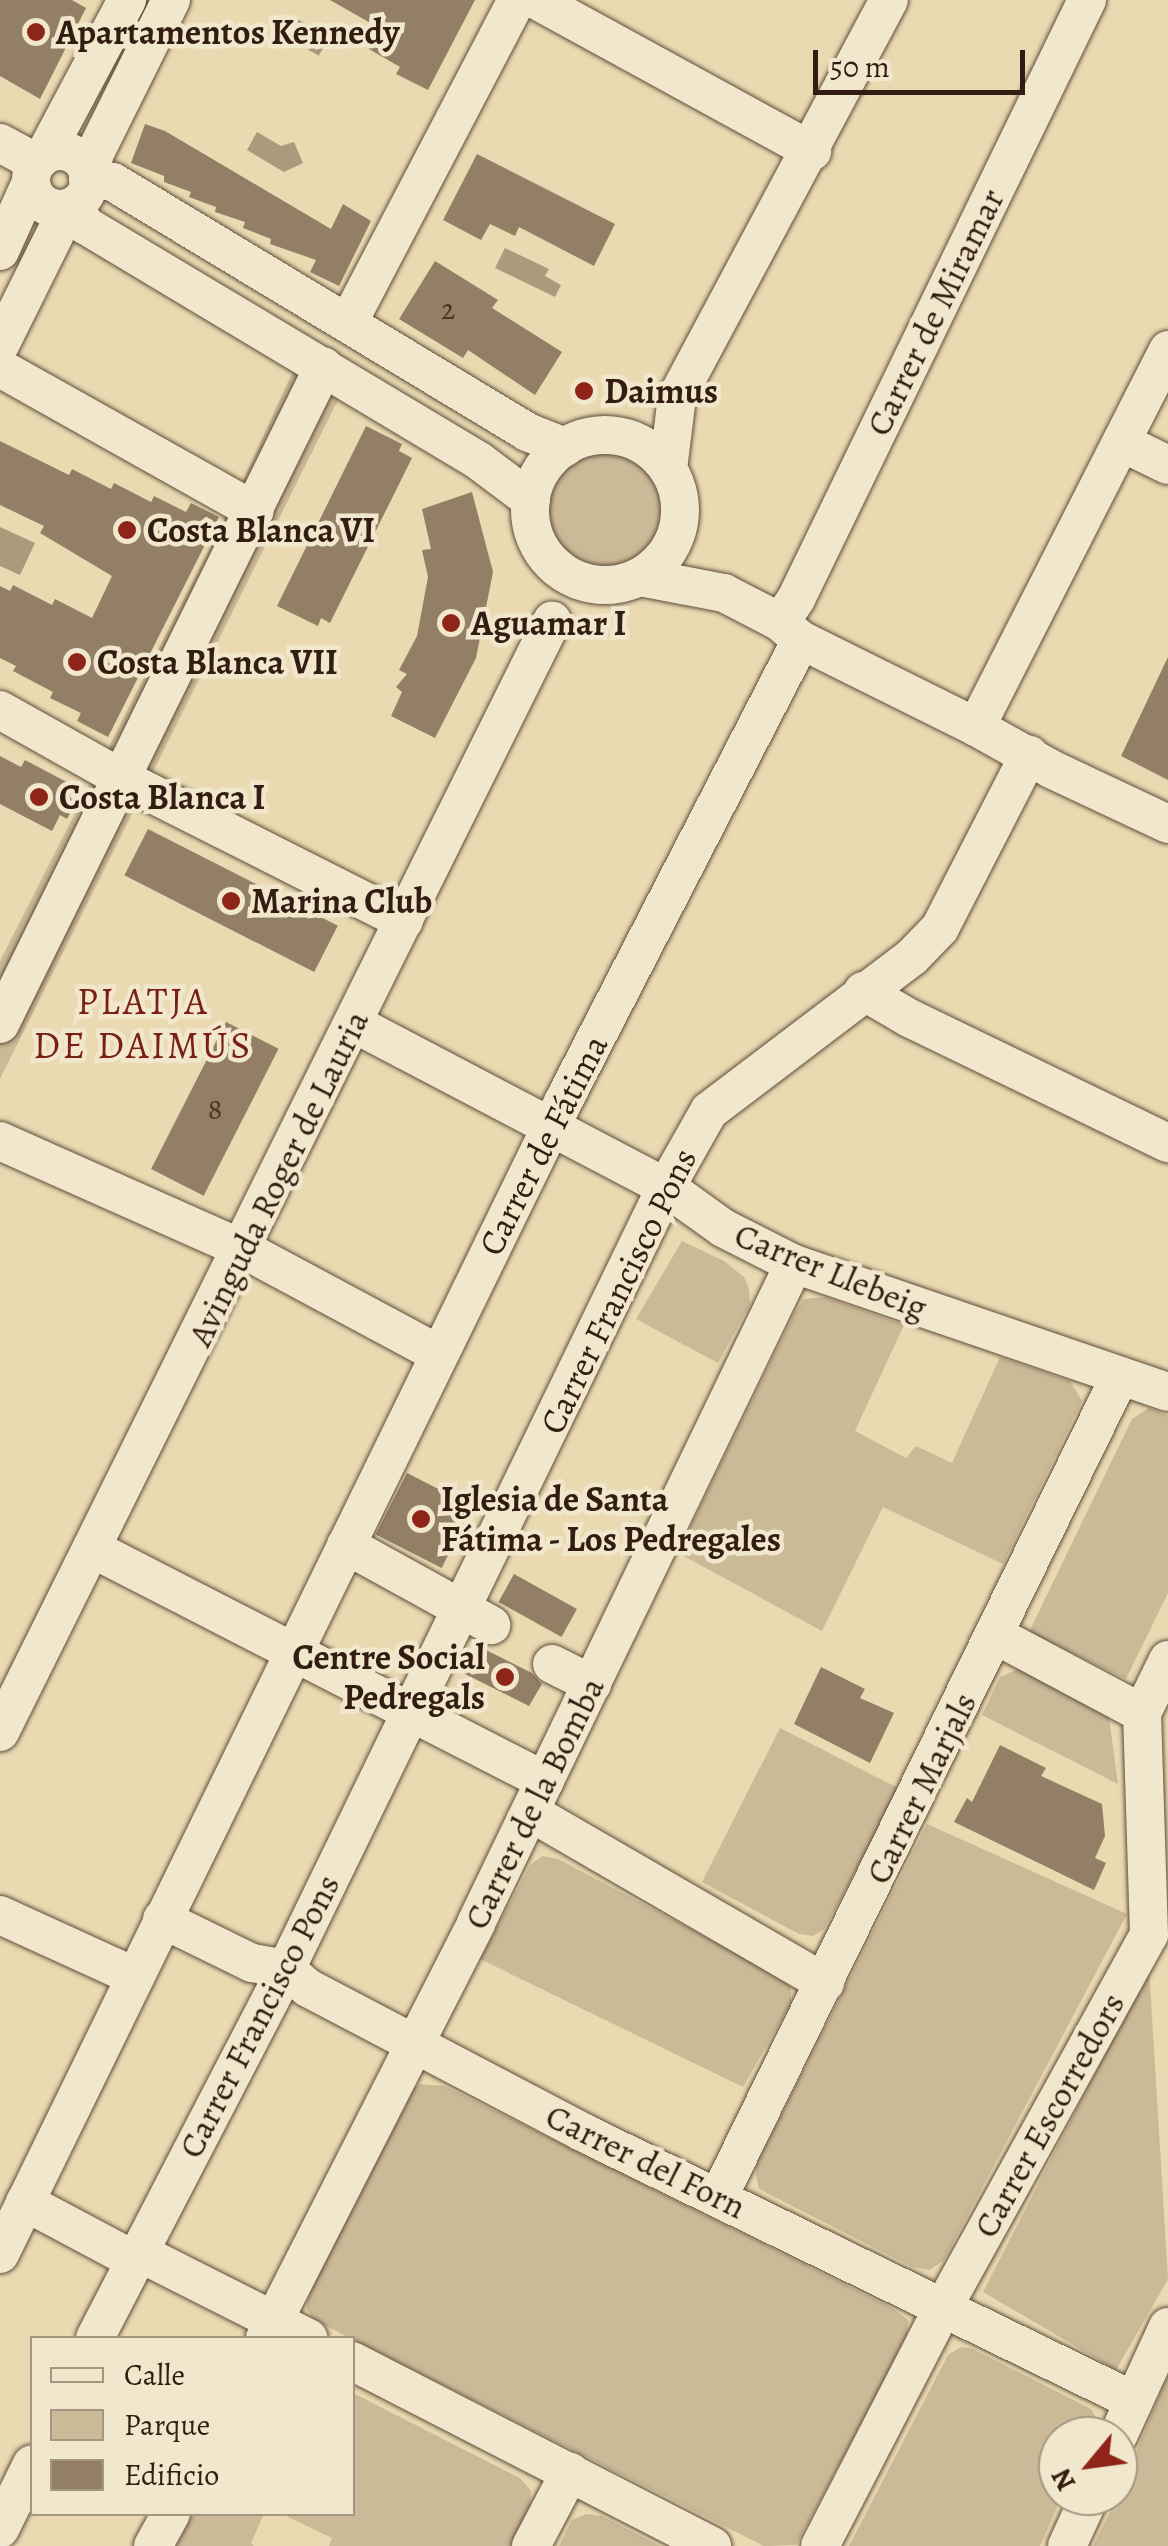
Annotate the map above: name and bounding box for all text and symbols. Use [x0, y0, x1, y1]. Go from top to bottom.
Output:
place label: Apartamentos Kennedy [56, 11, 400, 53]
marker: Apartamentos Kennedy [25, 21, 47, 43]
scale bar [818, 30, 1030, 92]
text: 50 m [830, 47, 890, 87]
street label: Carrer de Miramar [857, 182, 1013, 442]
house number: 2 [441, 291, 455, 327]
place label: Daimus [604, 370, 718, 412]
marker: Daimus [573, 380, 595, 402]
place label: Costa Blanca VI [147, 509, 375, 551]
marker: Costa Blanca VI [116, 519, 138, 541]
place label: Aguamar I [471, 602, 626, 644]
marker: Aguamar I [440, 612, 462, 634]
place label: Costa Blanca VII [97, 641, 338, 683]
marker: Costa Blanca VII [66, 651, 88, 673]
place label: Costa Blanca I [59, 776, 265, 818]
marker: Costa Blanca I [28, 786, 50, 808]
place label: Marina Club [251, 880, 432, 922]
marker: Marina Club [220, 890, 242, 912]
district label: PLATJA DE DAIMÚS [33, 979, 253, 1068]
street label: Avinguda Roger de Lauria [178, 1003, 378, 1353]
street label: Carrer de Fátima [469, 1028, 617, 1262]
house number: 8 [208, 1091, 222, 1127]
street label: Carrer Francisco Pons [531, 1141, 705, 1441]
street label: Carrer Llebeig [729, 1213, 933, 1329]
place label: Iglesia de Santa Fátima - Los Pedregales [441, 1478, 782, 1560]
marker: Iglesia de Santa Fátima - Los Pedregales [410, 1508, 432, 1530]
place label: Centre Social Pedregals [292, 1636, 485, 1718]
marker: Centre Social Pedregals [494, 1666, 516, 1688]
street label: Carrer de la Bomba [455, 1670, 613, 1936]
street label: Carrer Marjals [857, 1686, 985, 1890]
street label: Carrer Francisco Pons [169, 1867, 349, 2165]
street label: Carrer Escorredors [964, 1985, 1134, 2245]
street label: Carrer del Forn [539, 2095, 753, 2227]
legend [30, 2336, 355, 2516]
text: Calle [124, 2355, 185, 2395]
text: Parque [124, 2405, 210, 2445]
north arrow [1038, 2416, 1138, 2516]
text: Edificio [124, 2455, 219, 2495]
text: N [1042, 2461, 1085, 2498]

